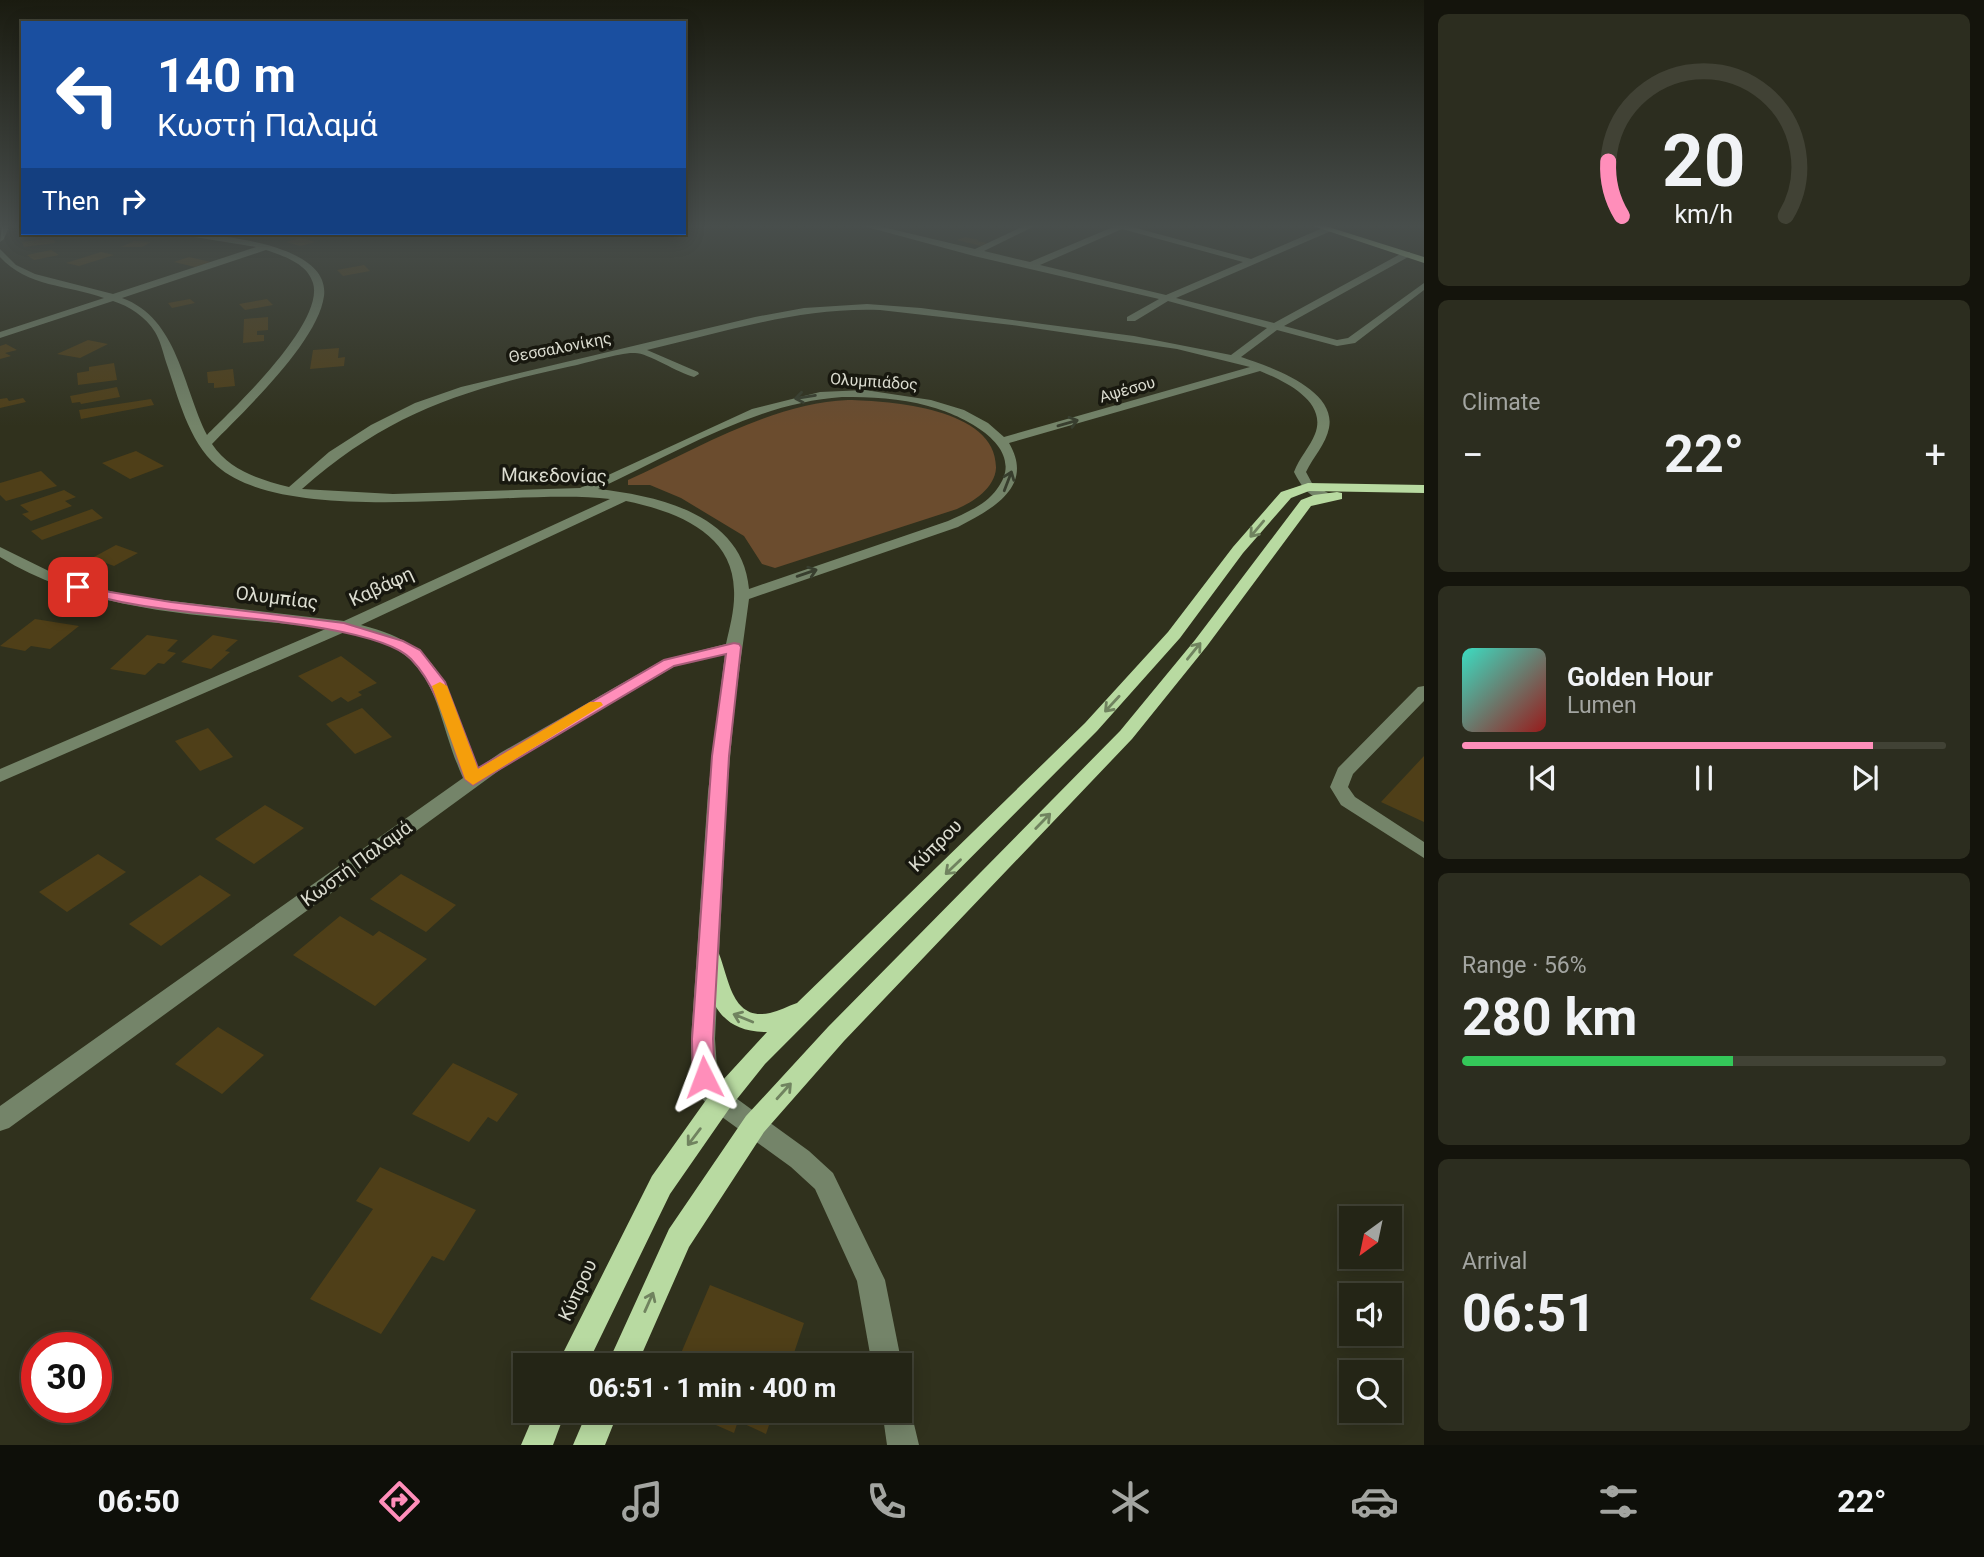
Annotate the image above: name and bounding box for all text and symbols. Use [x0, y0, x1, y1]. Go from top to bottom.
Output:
text: 140 m [157, 47, 296, 104]
icon: left [42, 49, 133, 140]
text: Κωστή Παλαμά [157, 106, 378, 144]
text: 20 [1662, 118, 1746, 204]
icon: right [114, 182, 152, 220]
text: Then [42, 186, 100, 216]
text: km/h [1675, 200, 1733, 229]
street label: Θεσσαλονίκης [507, 328, 613, 367]
street label: Ολυμπιάδος [829, 369, 918, 394]
street label: Αψέσου [1097, 372, 1157, 406]
text: Climate [1462, 389, 1541, 416]
one-way arrow [794, 391, 817, 404]
one-way arrow [1057, 415, 1079, 428]
text: 22° [1664, 424, 1744, 485]
text: − [1462, 433, 1484, 477]
text: + [1924, 433, 1946, 477]
street label: Μακεδονίας [501, 463, 607, 488]
one-way arrow [1003, 471, 1015, 492]
one-way arrow [1249, 520, 1265, 538]
pin [48, 557, 108, 617]
street label: Καβάφη [345, 562, 417, 611]
one-way arrow [796, 566, 818, 579]
icon: arrive [59, 568, 97, 606]
street label: Ολυμπίας [234, 581, 319, 614]
one-way arrow [1187, 642, 1202, 661]
text: Golden Hour [1567, 662, 1713, 692]
text: Lumen [1567, 692, 1637, 719]
one-way arrow [1104, 695, 1121, 712]
icon: previous [1524, 759, 1562, 797]
icon: pause [1685, 759, 1723, 797]
icon: next [1846, 759, 1884, 797]
one-way arrow [1035, 813, 1052, 830]
street label: Κύπρου [904, 814, 967, 877]
street label: Κωστή Παλαμά [297, 815, 416, 911]
one-way arrow [945, 858, 962, 875]
text: Range · 56% [1462, 952, 1587, 979]
text: 280 km [1462, 987, 1637, 1048]
one-way arrow [733, 1010, 755, 1023]
position arrow [667, 1040, 741, 1114]
one-way arrow [776, 1082, 792, 1100]
one-way arrow [687, 1127, 702, 1146]
north arrow [1339, 1206, 1402, 1269]
map controls [1339, 1206, 1402, 1423]
text: Arrival [1462, 1248, 1527, 1275]
street label: Κύπρου [553, 1256, 602, 1325]
button: sound [1339, 1283, 1402, 1346]
text: 06:51 [1462, 1283, 1596, 1344]
one-way arrow [643, 1292, 656, 1313]
speed limit sign: 30 [21, 1332, 112, 1423]
button: search [1339, 1360, 1402, 1423]
text: 06:51 · 1 min · 400 m [589, 1373, 836, 1403]
icon: directions [375, 1477, 424, 1526]
icon: music [618, 1477, 667, 1526]
icon: phone [862, 1477, 911, 1526]
icon: climate [1106, 1477, 1155, 1526]
icon: car [1350, 1477, 1399, 1526]
icon: filters [1594, 1477, 1643, 1526]
text: 06:50 [97, 1482, 180, 1520]
text: 22° [1837, 1482, 1887, 1520]

